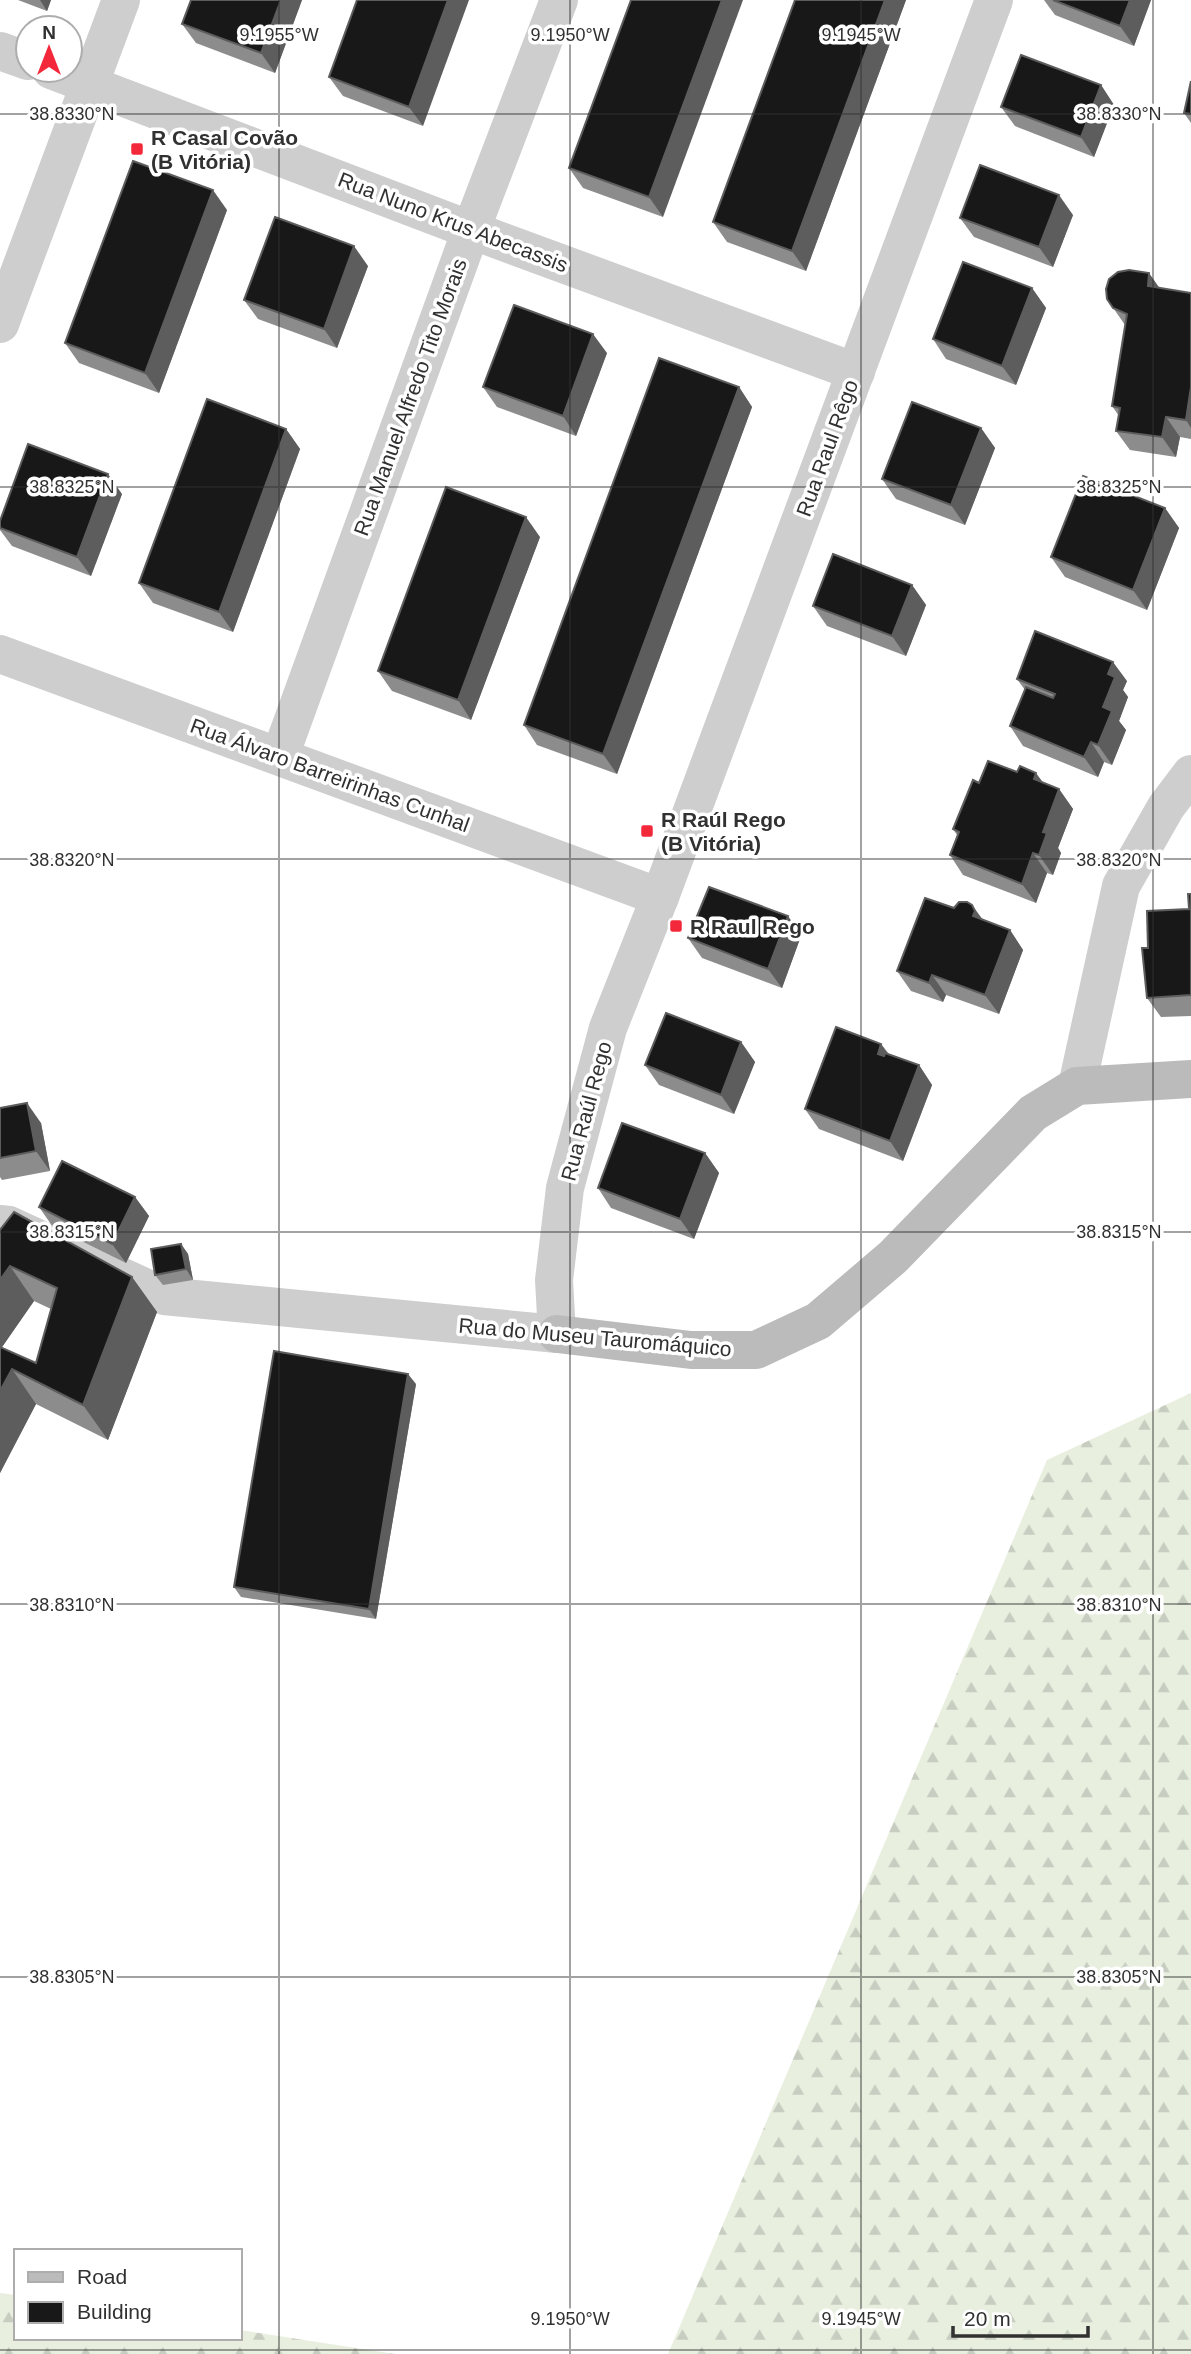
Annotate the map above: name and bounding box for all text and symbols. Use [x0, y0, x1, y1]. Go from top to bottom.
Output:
north arrow [14, 14, 84, 84]
text: N [42, 22, 56, 43]
text: 9.1955°W [239, 25, 319, 45]
text: 9.1950°W [530, 25, 610, 45]
text: 9.1945°W [821, 25, 901, 45]
text: 38.8330°N [29, 104, 115, 124]
text: 38.8330°N [1076, 104, 1162, 124]
place label: R Casal Covão (B Vitória) [151, 126, 298, 173]
marker: R Casal Covão (B Vitória) [129, 141, 145, 157]
street label: Rua Nuno Krus Abecassis [335, 168, 571, 276]
street label: Rua Manuel Alfredo Tito Morais [349, 255, 471, 539]
street label: Rua Raul Rêgo [792, 377, 862, 519]
text: 38.8325°N [29, 477, 115, 497]
text: 38.8325°N [1076, 477, 1162, 497]
street label: Rua Álvaro Barreirinhas Cunhal [187, 714, 473, 836]
place label: R Raúl Rego (B Vitória) [661, 808, 786, 855]
marker: R Raúl Rego (B Vitória) [639, 823, 655, 839]
text: 38.8320°N [29, 850, 115, 870]
text: 38.8320°N [1076, 850, 1162, 870]
place label: R Raul Rego [690, 915, 815, 938]
marker: R Raul Rego [668, 918, 684, 934]
street label: Rua Raúl Rego [556, 1039, 616, 1183]
text: 38.8315°N [29, 1222, 115, 1242]
text: 38.8315°N [1076, 1222, 1162, 1242]
street label: Rua do Museu Tauromáquico [458, 1314, 732, 1360]
text: 38.8310°N [29, 1595, 115, 1615]
text: 38.8310°N [1076, 1595, 1162, 1615]
text: 38.8305°N [29, 1967, 115, 1987]
text: 38.8305°N [1076, 1967, 1162, 1987]
legend [14, 2249, 242, 2340]
text: Road [77, 2265, 127, 2288]
scale bar [953, 2294, 1088, 2338]
text: Building [77, 2300, 152, 2323]
text: 20 m [964, 2307, 1011, 2330]
text: 9.1950°W [530, 2309, 610, 2329]
text: 9.1945°W [821, 2309, 901, 2329]

